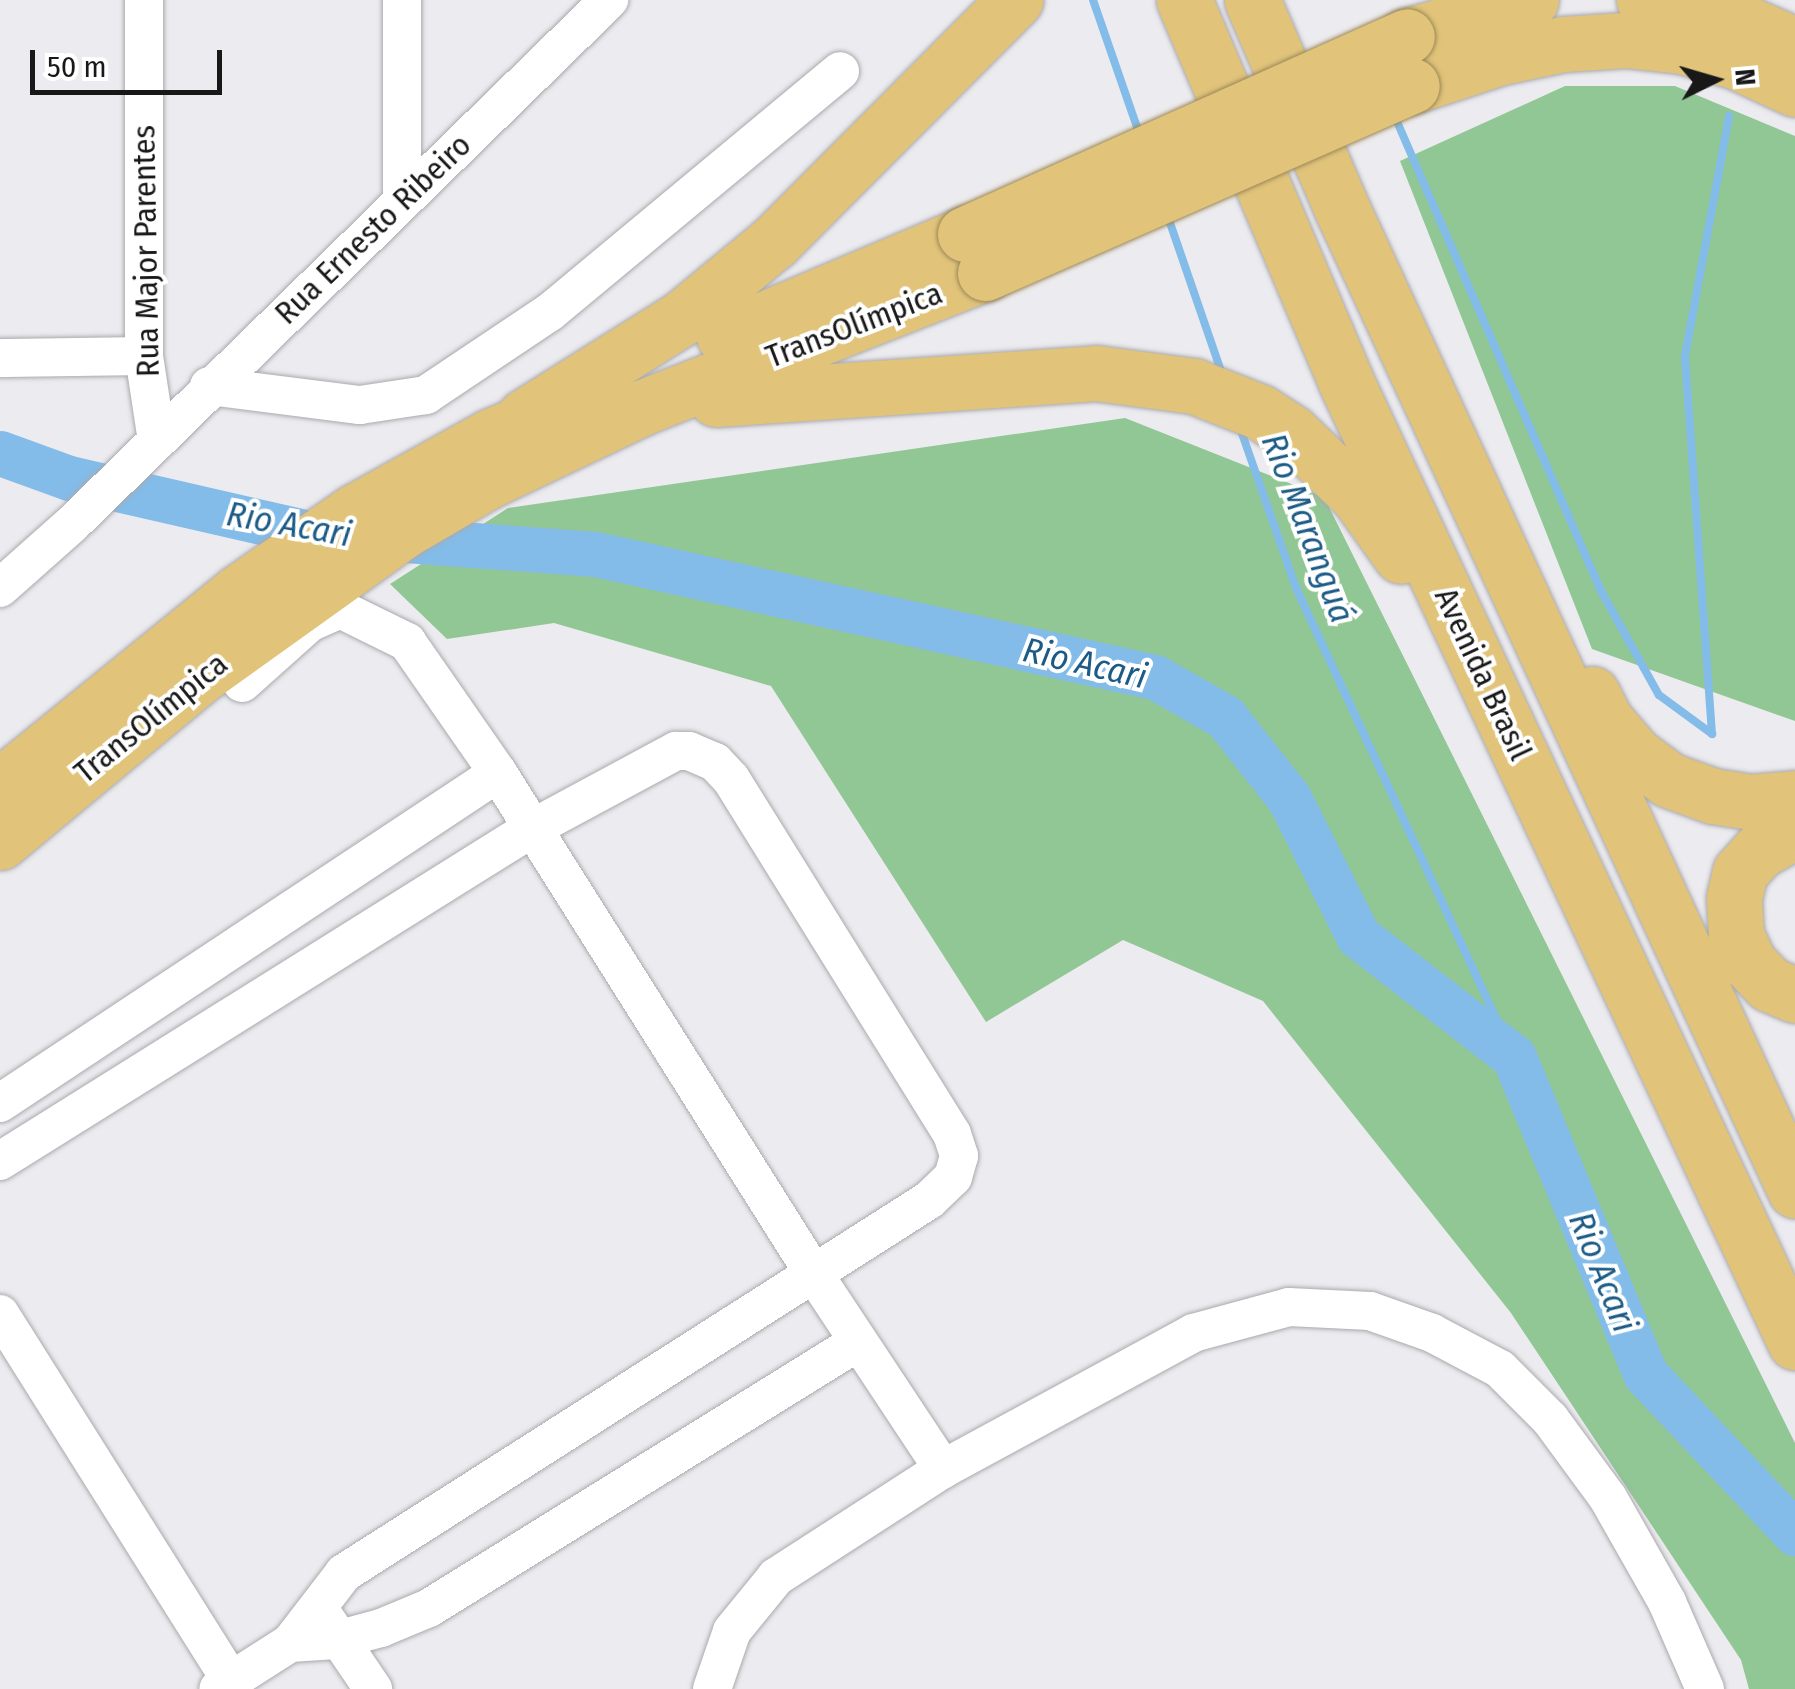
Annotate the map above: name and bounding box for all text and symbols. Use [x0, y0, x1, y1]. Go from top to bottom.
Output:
scale bar [35, 30, 228, 92]
north arrow [1665, 30, 1765, 130]
text: 50 m [47, 49, 107, 85]
text: N [1728, 68, 1763, 87]
street label: Rua Major Parentes [125, 125, 167, 377]
street label: Rua Ernesto Ribeiro [267, 126, 479, 332]
street label: TransOlímpica [760, 274, 948, 376]
water label: Rio Maranguá [1253, 427, 1363, 629]
water label: Rio Acari [223, 492, 355, 556]
street label: Avenida Brasil [1426, 582, 1540, 766]
water label: Rio Acari [1019, 628, 1151, 698]
street label: TransOlímpica [67, 645, 235, 791]
water label: Rio Acari [1560, 1206, 1646, 1338]

